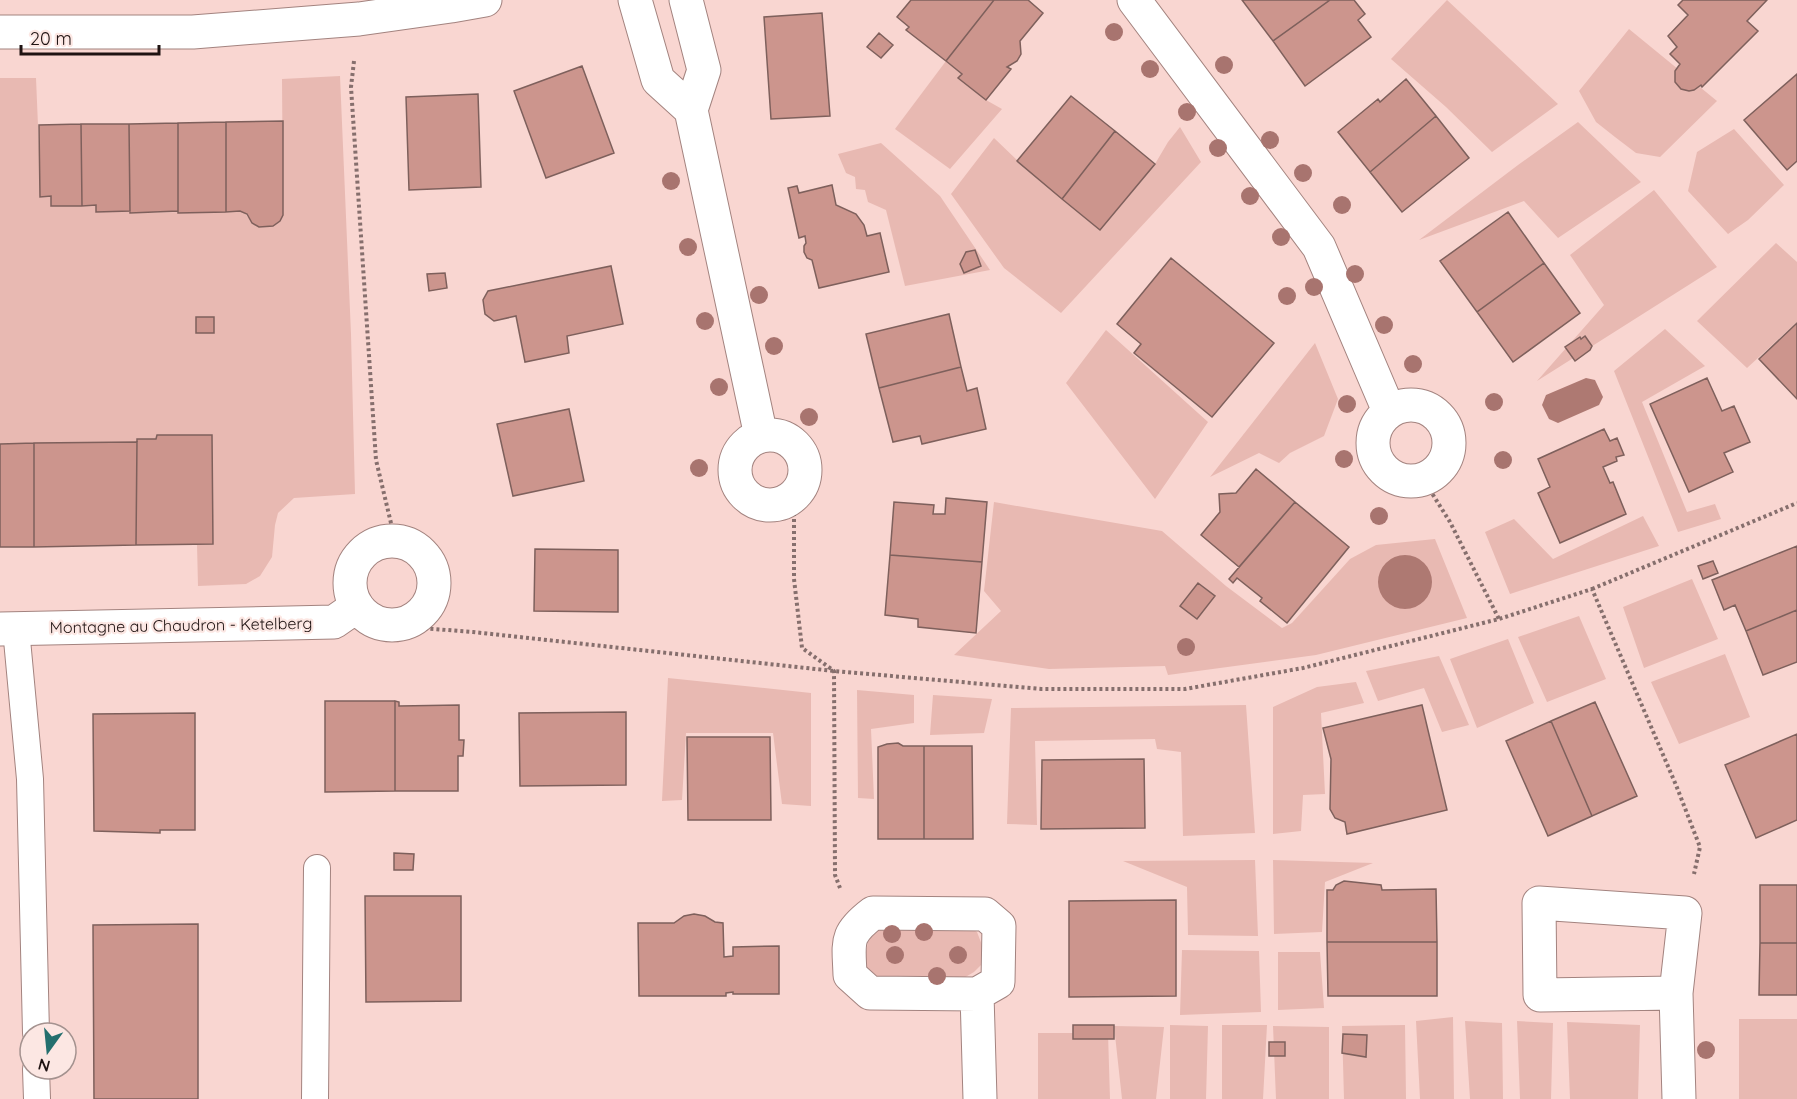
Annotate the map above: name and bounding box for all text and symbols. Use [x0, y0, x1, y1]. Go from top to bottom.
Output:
scale bar [21, 18, 159, 56]
text: 20 m [30, 27, 72, 50]
street label: Montagne au Chaudron - Ketelberg [49, 613, 313, 637]
north arrow [18, 1021, 78, 1081]
text: N [36, 1054, 52, 1077]

